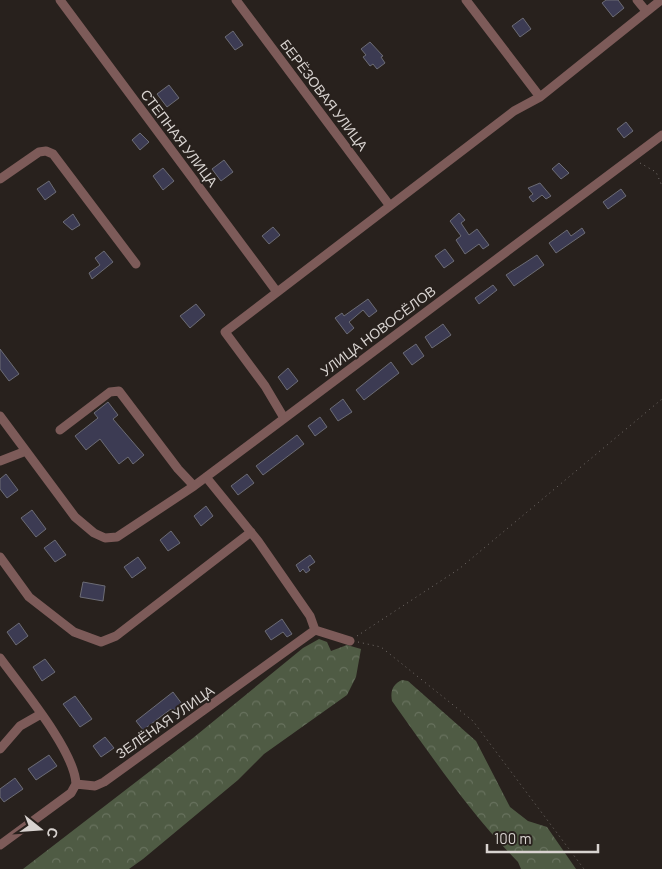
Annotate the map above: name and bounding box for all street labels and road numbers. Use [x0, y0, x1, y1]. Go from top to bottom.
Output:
street label: БЕРЁЗОВАЯ УЛИЦА [277, 36, 372, 154]
street label: СТЕПНАЯ УЛИЦА [137, 86, 222, 190]
street label: УЛИЦА НОВОСЁЛОВ [317, 282, 439, 379]
street label: ЗЕЛЁНАЯ УЛИЦА [112, 681, 218, 762]

